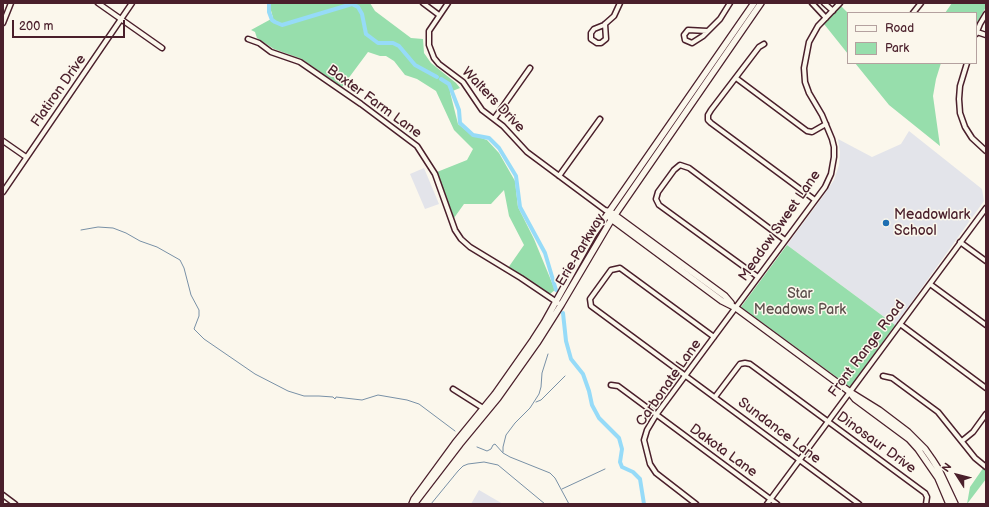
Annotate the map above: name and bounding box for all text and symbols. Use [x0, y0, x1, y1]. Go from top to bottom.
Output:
scale bar [14, 12, 127, 38]
legend [847, 12, 977, 64]
text: 200 m [19, 19, 53, 34]
text: Road [885, 21, 914, 36]
text: Park [885, 41, 909, 56]
street label: Flatiron Drive [28, 52, 90, 130]
street label: Baxter Farm Lane [323, 62, 425, 142]
street label: Walters Drive [458, 64, 528, 136]
street label: Meadow Sweet Lane [735, 167, 825, 285]
place label: Meadowlark School [894, 207, 970, 240]
street label: Erie Parkway [553, 211, 609, 289]
marker: Meadowlark School [881, 218, 891, 228]
park label: Star Meadows Park [754, 286, 846, 318]
street label: Front Range Road [825, 297, 909, 401]
street label: Carbonate Lane [633, 336, 705, 430]
street label: Sundance Lane [734, 394, 824, 468]
street label: Dinosaur Drive [833, 409, 919, 477]
street label: Dakota Lane [686, 421, 760, 481]
north arrow [937, 455, 977, 495]
text: N [939, 460, 955, 475]

